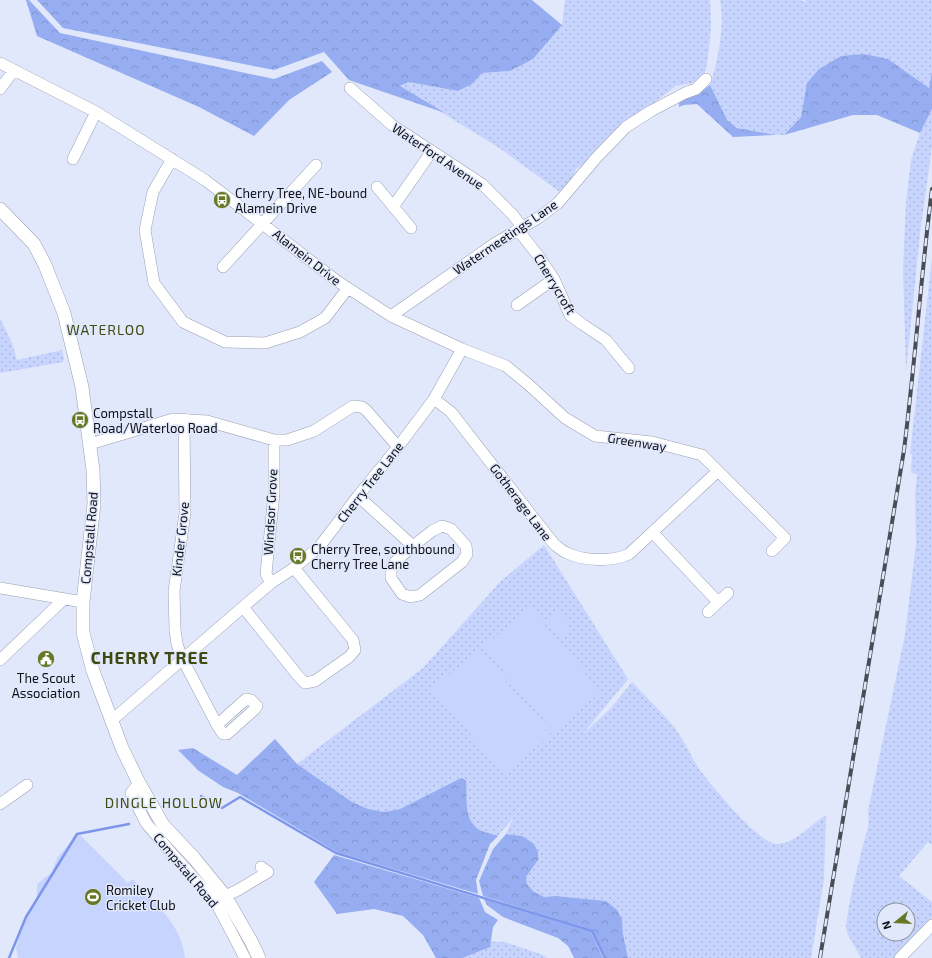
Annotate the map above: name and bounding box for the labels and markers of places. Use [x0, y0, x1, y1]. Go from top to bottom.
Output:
place label: Cherry Tree, NE-bound Alamein Drive [235, 185, 367, 216]
bus stop icon: Cherry Tree, NE-bound Alamein Drive [212, 190, 232, 210]
place label: Compstall Road/Waterloo Road [93, 405, 218, 436]
bus stop icon: Compstall Road/Waterloo Road [70, 410, 90, 430]
place label: Cherry Tree, southbound Cherry Tree Lane [311, 541, 455, 572]
bus stop icon: Cherry Tree, southbound Cherry Tree Lane [288, 546, 308, 566]
public building icon: The Scout Association [36, 649, 56, 669]
place label: The Scout Association [12, 670, 80, 701]
place label: Romiley Cricket Club [106, 882, 176, 913]
sports icon: Romiley Cricket Club [83, 887, 103, 907]

